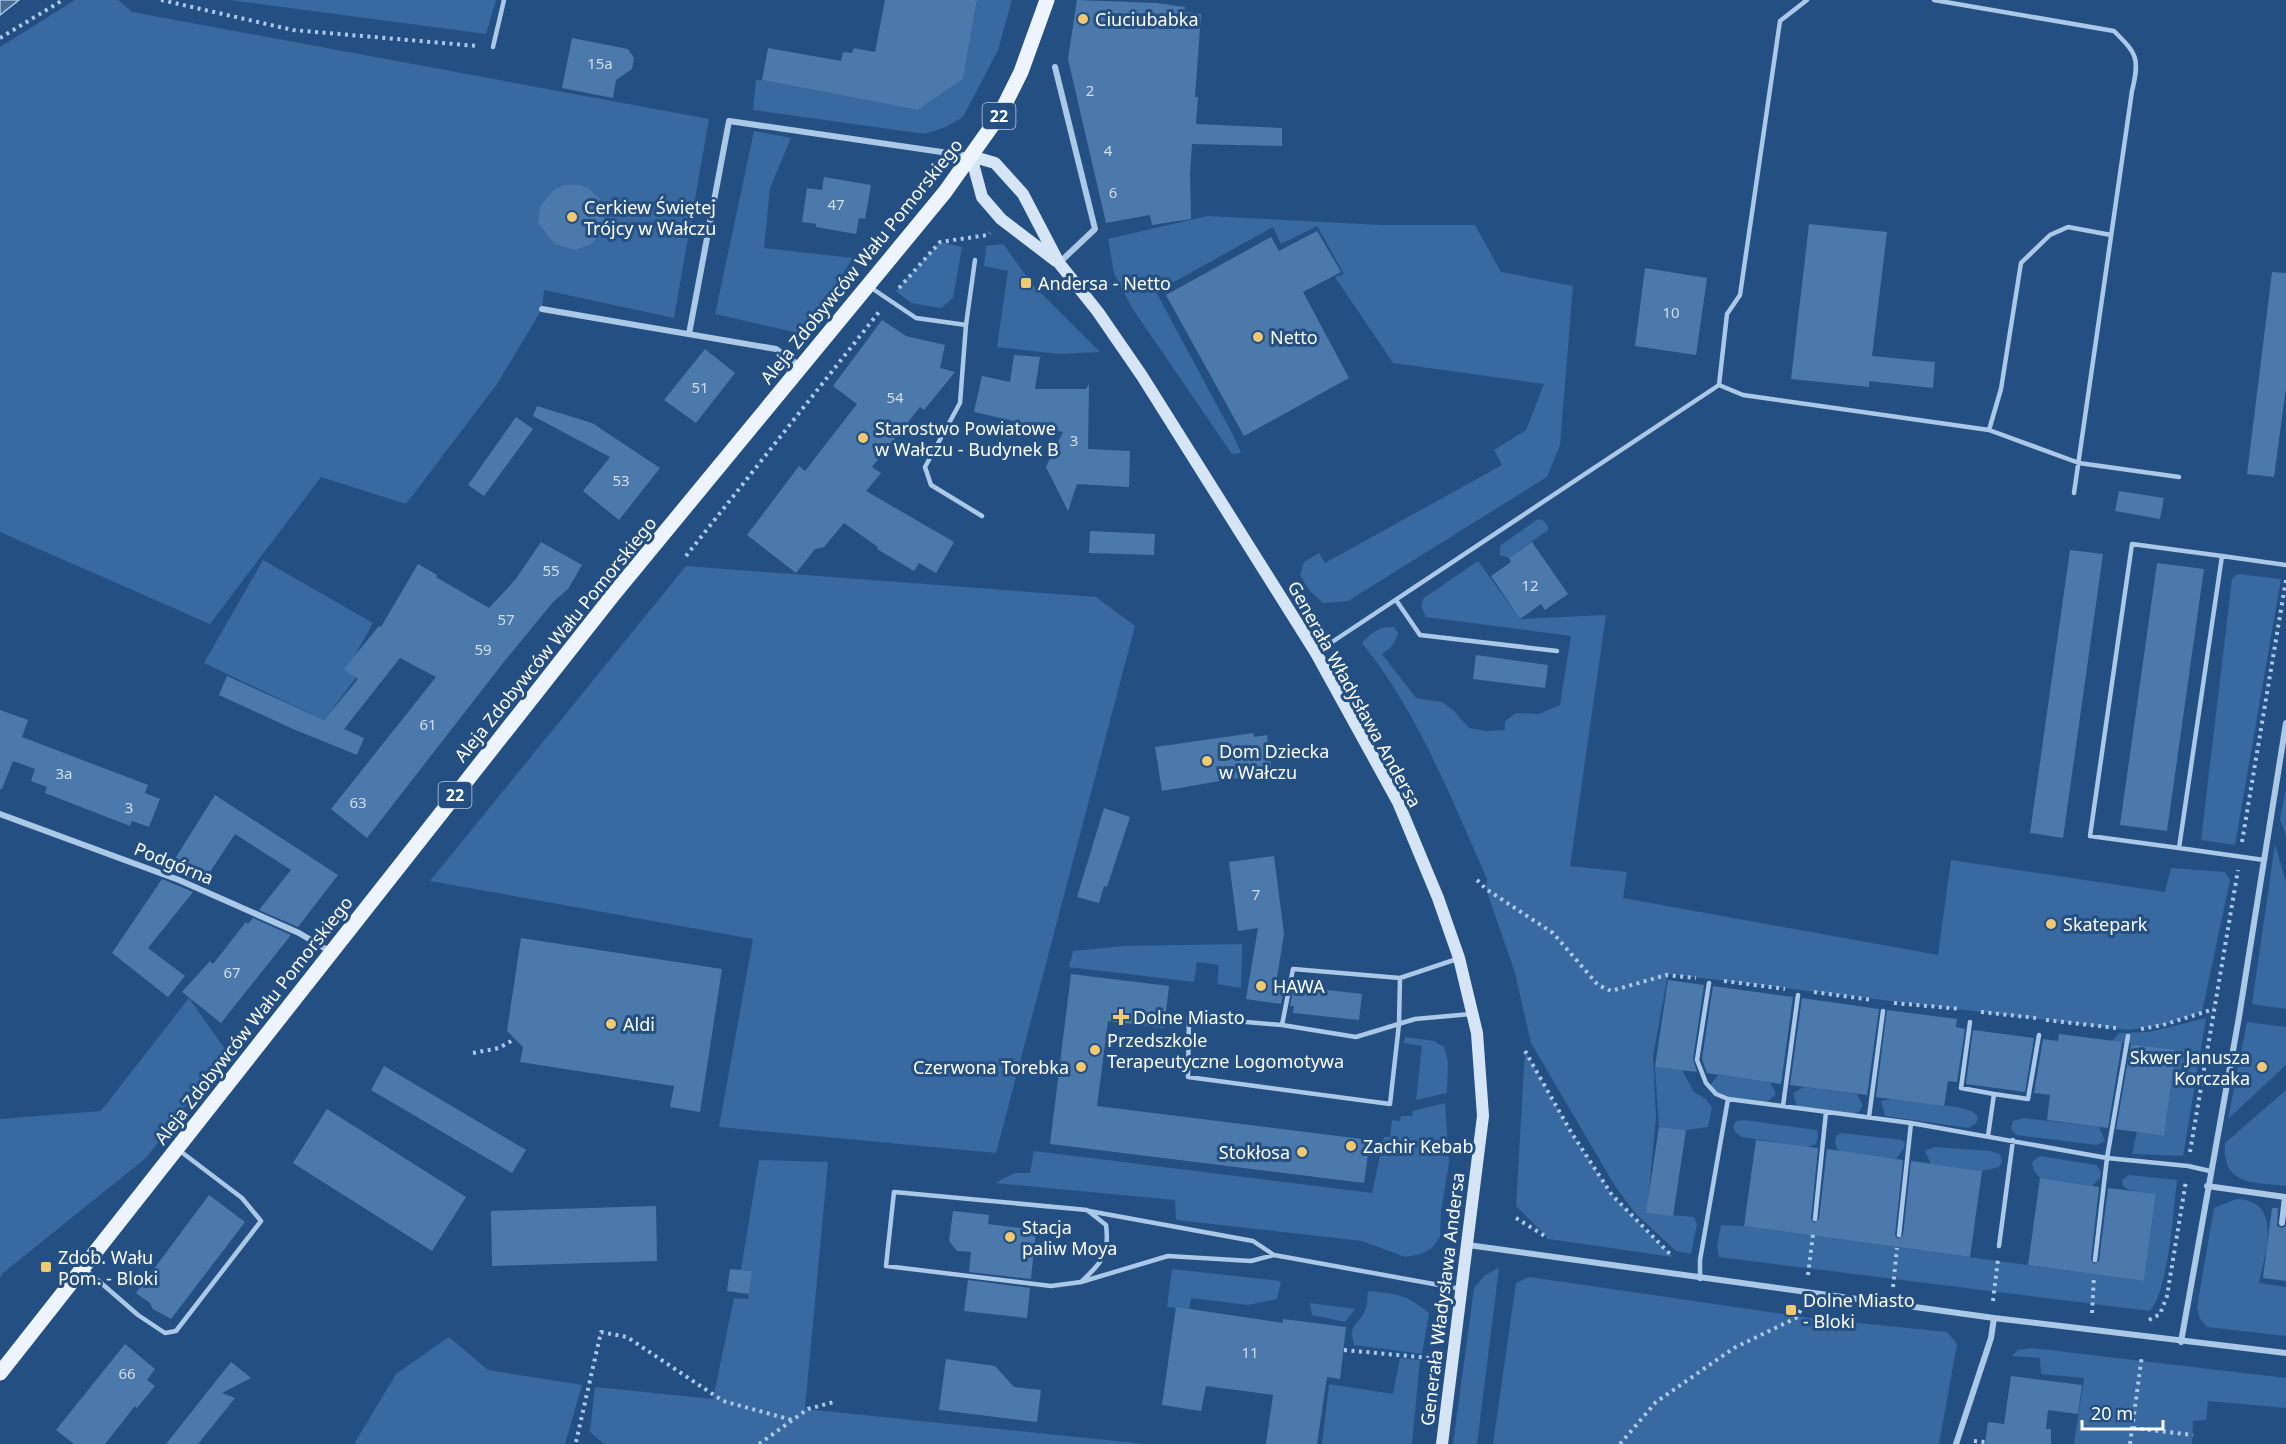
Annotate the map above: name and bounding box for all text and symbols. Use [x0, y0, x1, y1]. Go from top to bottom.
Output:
place label: Ciuciubabka [1095, 7, 1199, 31]
marker: Ciuciubabka [1076, 12, 1090, 26]
house number: 15a [587, 53, 613, 73]
house number: 2 [1086, 80, 1094, 100]
road number: 22 [982, 103, 1016, 129]
street label: Aleja Zdobywców Wału Pomorskiego [754, 133, 968, 389]
house number: 4 [1104, 140, 1113, 160]
house number: 6 [1109, 182, 1117, 202]
house number: 47 [827, 194, 845, 214]
place label: Cerkiew Świętej Trójcy w Wałczu [584, 195, 716, 240]
marker: Cerkiew Świętej Trójcy w Wałczu [565, 210, 579, 224]
place label: Andersa - Netto [1038, 271, 1171, 295]
marker: Andersa - Netto [1019, 276, 1033, 290]
house number: 10 [1662, 302, 1680, 322]
place label: Netto [1270, 325, 1318, 349]
marker: Netto [1251, 330, 1265, 344]
house number: 51 [691, 377, 709, 397]
house number: 54 [886, 387, 904, 407]
place label: Starostwo Powiatowe w Wałczu - Budynek B [875, 416, 1059, 461]
house number: 3 [1070, 430, 1078, 450]
marker: Starostwo Powiatowe w Wałczu - Budynek B [856, 431, 870, 445]
house number: 53 [612, 470, 630, 490]
street label: Aleja Zdobywców Wału Pomorskiego [448, 511, 662, 767]
house number: 55 [542, 560, 560, 580]
house number: 12 [1521, 575, 1539, 595]
street label: Generała Władysława Andersa [1283, 577, 1427, 811]
house number: 57 [497, 609, 515, 629]
house number: 59 [474, 639, 492, 659]
house number: 61 [419, 714, 437, 734]
place label: Dom Dziecka w Wałczu [1219, 739, 1329, 784]
marker: Dom Dziecka w Wałczu [1200, 754, 1214, 768]
house number: 3a [56, 763, 73, 783]
road number: 22 [438, 782, 472, 808]
house number: 63 [349, 792, 367, 812]
house number: 3 [125, 797, 133, 817]
street label: Podgórna [131, 836, 217, 890]
house number: 7 [1252, 884, 1260, 904]
street label: Aleja Zdobywców Wału Pomorskiego [148, 891, 358, 1149]
place label: Skatepark [2063, 912, 2148, 936]
marker: Skatepark [2044, 917, 2058, 931]
house number: 67 [223, 962, 241, 982]
place label: HAWA [1273, 974, 1325, 998]
marker: HAWA [1254, 979, 1268, 993]
place label: Dolne Miasto [1133, 1005, 1245, 1029]
marker: Dolne Miasto [1114, 1010, 1128, 1024]
place label: Aldi [623, 1012, 655, 1036]
marker: Aldi [604, 1017, 618, 1031]
place label: Przedszkole Terapeutyczne Logomotywa [1107, 1028, 1344, 1073]
marker: Przedszkole Terapeutyczne Logomotywa [1088, 1043, 1102, 1057]
place label: Skwer Janusza Korczaka [2130, 1045, 2250, 1090]
place label: Czerwona Torebka [913, 1055, 1069, 1079]
marker: Czerwona Torebka [1074, 1060, 1088, 1074]
marker: Skwer Janusza Korczaka [2255, 1060, 2269, 1074]
place label: Zachir Kebab [1363, 1134, 1473, 1158]
marker: Zachir Kebab [1344, 1139, 1358, 1153]
place label: Stokłosa [1219, 1140, 1290, 1164]
marker: Stokłosa [1295, 1145, 1309, 1159]
street label: Generała Władysława Andersa [1415, 1171, 1469, 1427]
place label: Stacja paliw Moya [1022, 1215, 1117, 1260]
marker: Stacja paliw Moya [1003, 1230, 1017, 1244]
place label: Zdob. Wału Pom. - Bloki [58, 1245, 158, 1290]
marker: Zdob. Wału Pom. - Bloki [39, 1260, 53, 1274]
place label: Dolne Miasto - Bloki [1803, 1288, 1915, 1333]
marker: Dolne Miasto - Bloki [1784, 1303, 1798, 1317]
house number: 11 [1241, 1342, 1259, 1362]
house number: 66 [118, 1363, 136, 1383]
scale bar [2082, 1393, 2163, 1431]
text: 20 m [2091, 1401, 2133, 1425]

